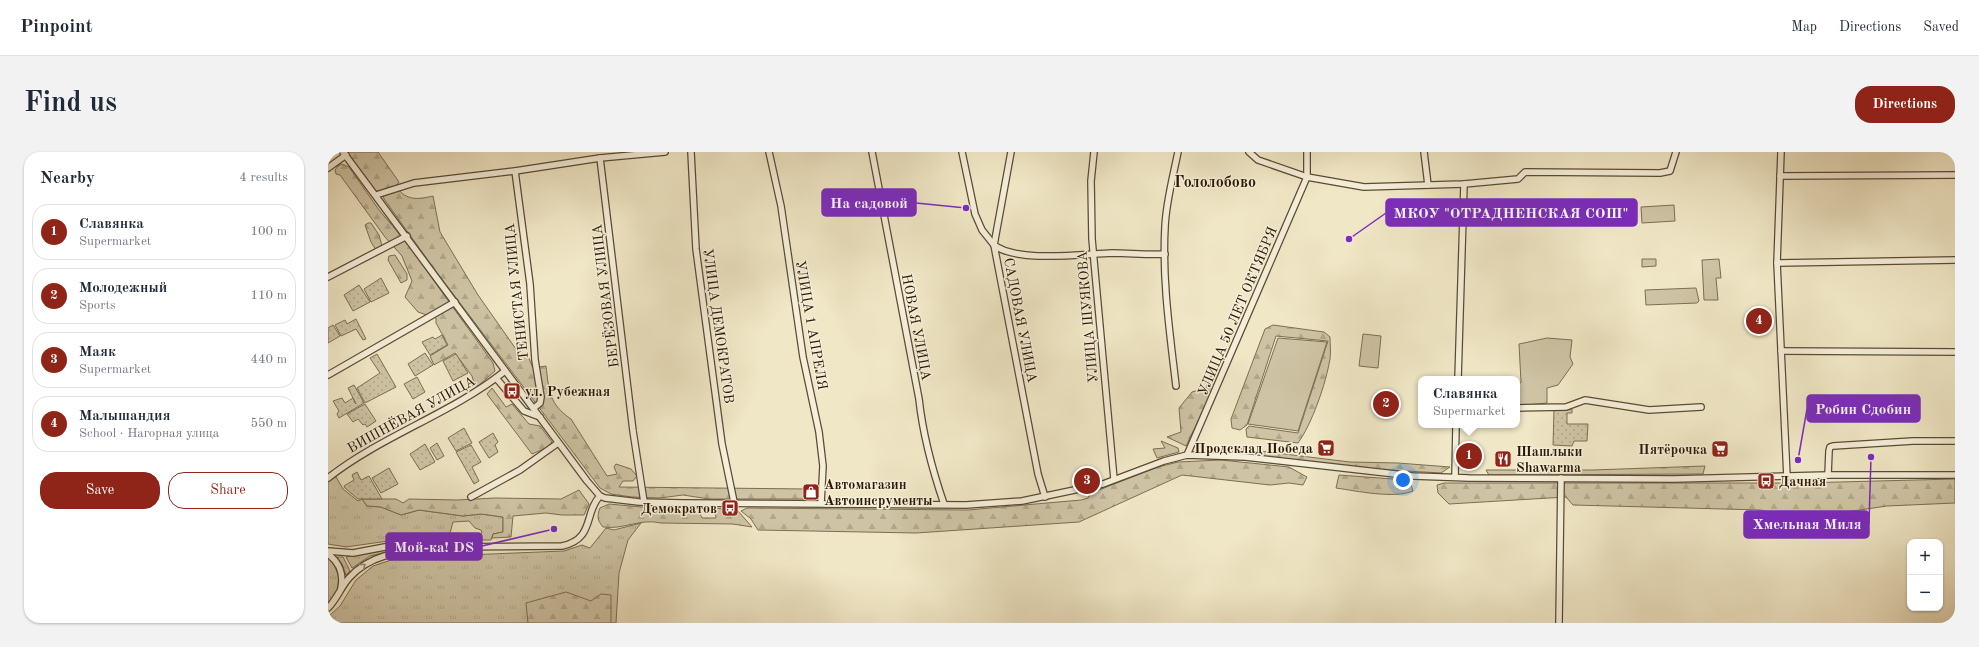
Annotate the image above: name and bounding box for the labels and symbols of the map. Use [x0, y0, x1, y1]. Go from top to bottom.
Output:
district label: Гололобово [1174, 175, 1256, 191]
callout: На садовой [822, 189, 916, 216]
text: На садовой [830, 197, 908, 212]
callout: МКОУ "ОТРАДНЕНСКАЯ СОШ" [1386, 199, 1637, 226]
text: МКОУ "ОТРАДНЕНСКАЯ СОШ" [1394, 207, 1628, 222]
street label: ТЕНИСТАЯ УЛИЦА [503, 222, 531, 361]
street label: БЕРЁЗОВАЯ УЛИЦА [587, 223, 622, 369]
street label: УЛИЦА 50 ЛЕТ ОКТЯБРЯ [1196, 225, 1280, 398]
street label: УЛИЦА ДЕМОКРАТОВ [700, 248, 736, 404]
street label: УЛИЦА ШУЯКОВА [1075, 250, 1101, 384]
street label: САДОВАЯ УЛИЦА [1001, 257, 1039, 384]
street label: УЛИЦА 1 АПРЕЛЯ [793, 259, 829, 391]
street label: НОВАЯ УЛИЦА [899, 273, 933, 382]
pin: 4 [1746, 306, 1772, 336]
street label: ВИШНЁВАЯ УЛИЦА [344, 371, 478, 456]
bus stop icon: ул. Рубежная [502, 381, 522, 401]
place label: ул. Рубежная [525, 385, 610, 399]
pin: 2 [1373, 389, 1399, 419]
callout: Робин Сдобин [1807, 395, 1920, 422]
text: Робин Сдобин [1815, 403, 1911, 418]
supermarket icon: Продсклад Победа [1316, 438, 1336, 458]
supermarket icon: Пятёрочка [1710, 439, 1730, 459]
pin: 1 [1456, 441, 1482, 471]
place label: Продсклад Победа [1194, 442, 1313, 456]
place label: Пятёрочка [1638, 443, 1707, 457]
place label: Шашлыки Shawarma [1516, 445, 1582, 475]
restaurant icon: Шашлыки Shawarma [1493, 449, 1513, 469]
pin: 3 [1074, 466, 1100, 496]
your location [1393, 470, 1413, 490]
bus stop icon: Дачная [1756, 471, 1776, 491]
place label: Дачная [1779, 475, 1826, 489]
place label: Автомагазин Автоинсрументы [824, 478, 933, 508]
shop icon: Автомагазин Автоинсрументы [801, 482, 821, 502]
bus stop icon: Демократов [720, 498, 740, 518]
place label: Демократов [641, 502, 717, 516]
callout: Хмельная Миля [1744, 511, 1869, 538]
text: Хмельная Миля [1752, 518, 1862, 533]
callout: Мой-ка! DS [386, 533, 482, 560]
text: Мой-ка! DS [394, 541, 474, 556]
one-way arrow [358, 564, 365, 571]

